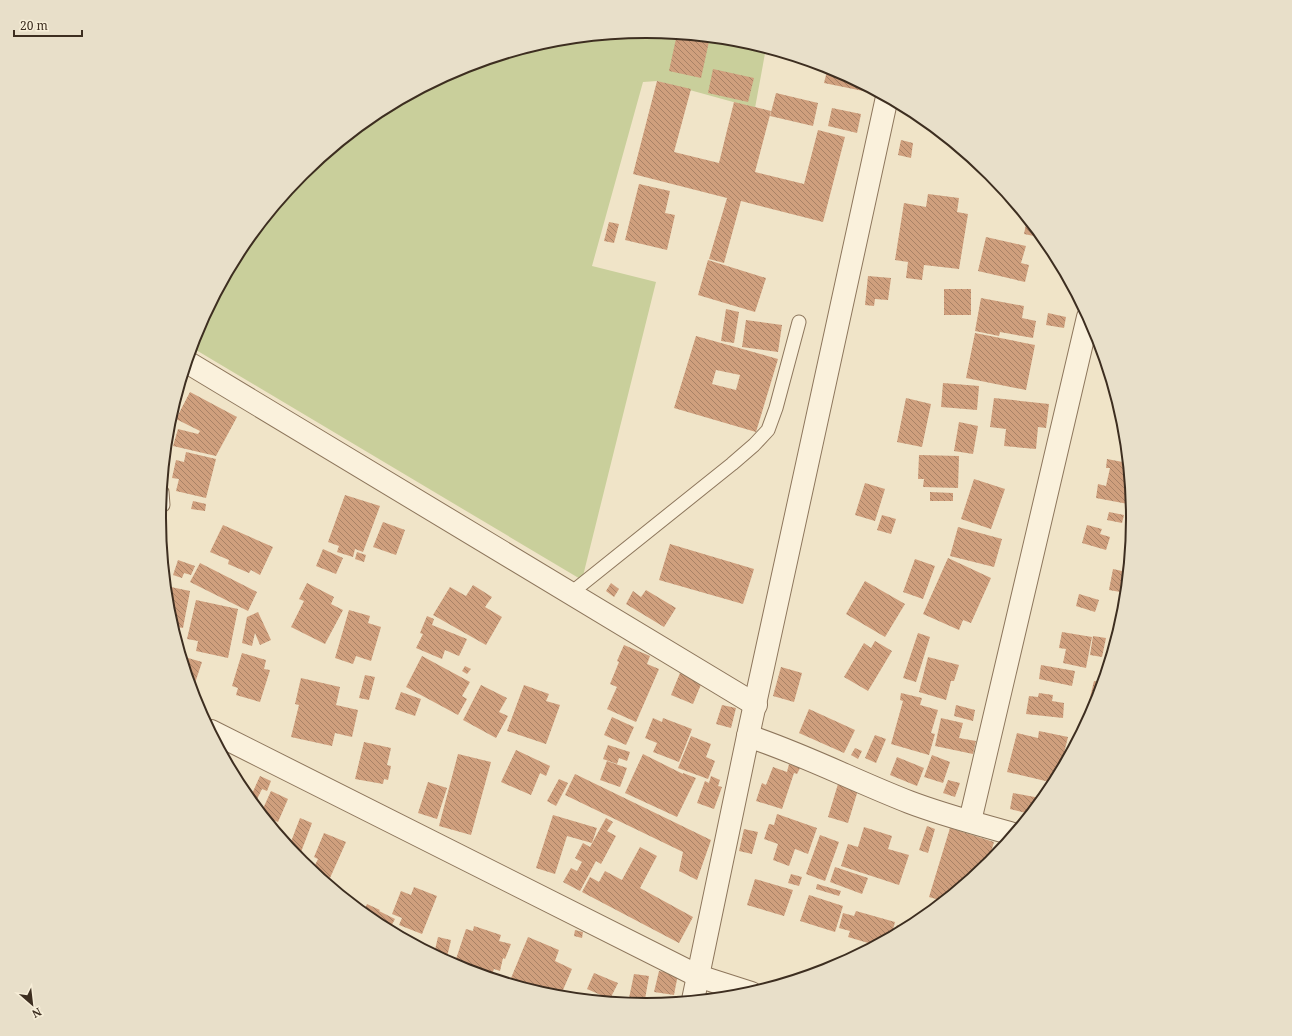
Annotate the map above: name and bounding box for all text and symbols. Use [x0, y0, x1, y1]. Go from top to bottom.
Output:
scale bar [14, 12, 82, 38]
text: 20 m [20, 17, 48, 34]
north arrow [12, 984, 52, 1024]
text: N [29, 1005, 44, 1022]

